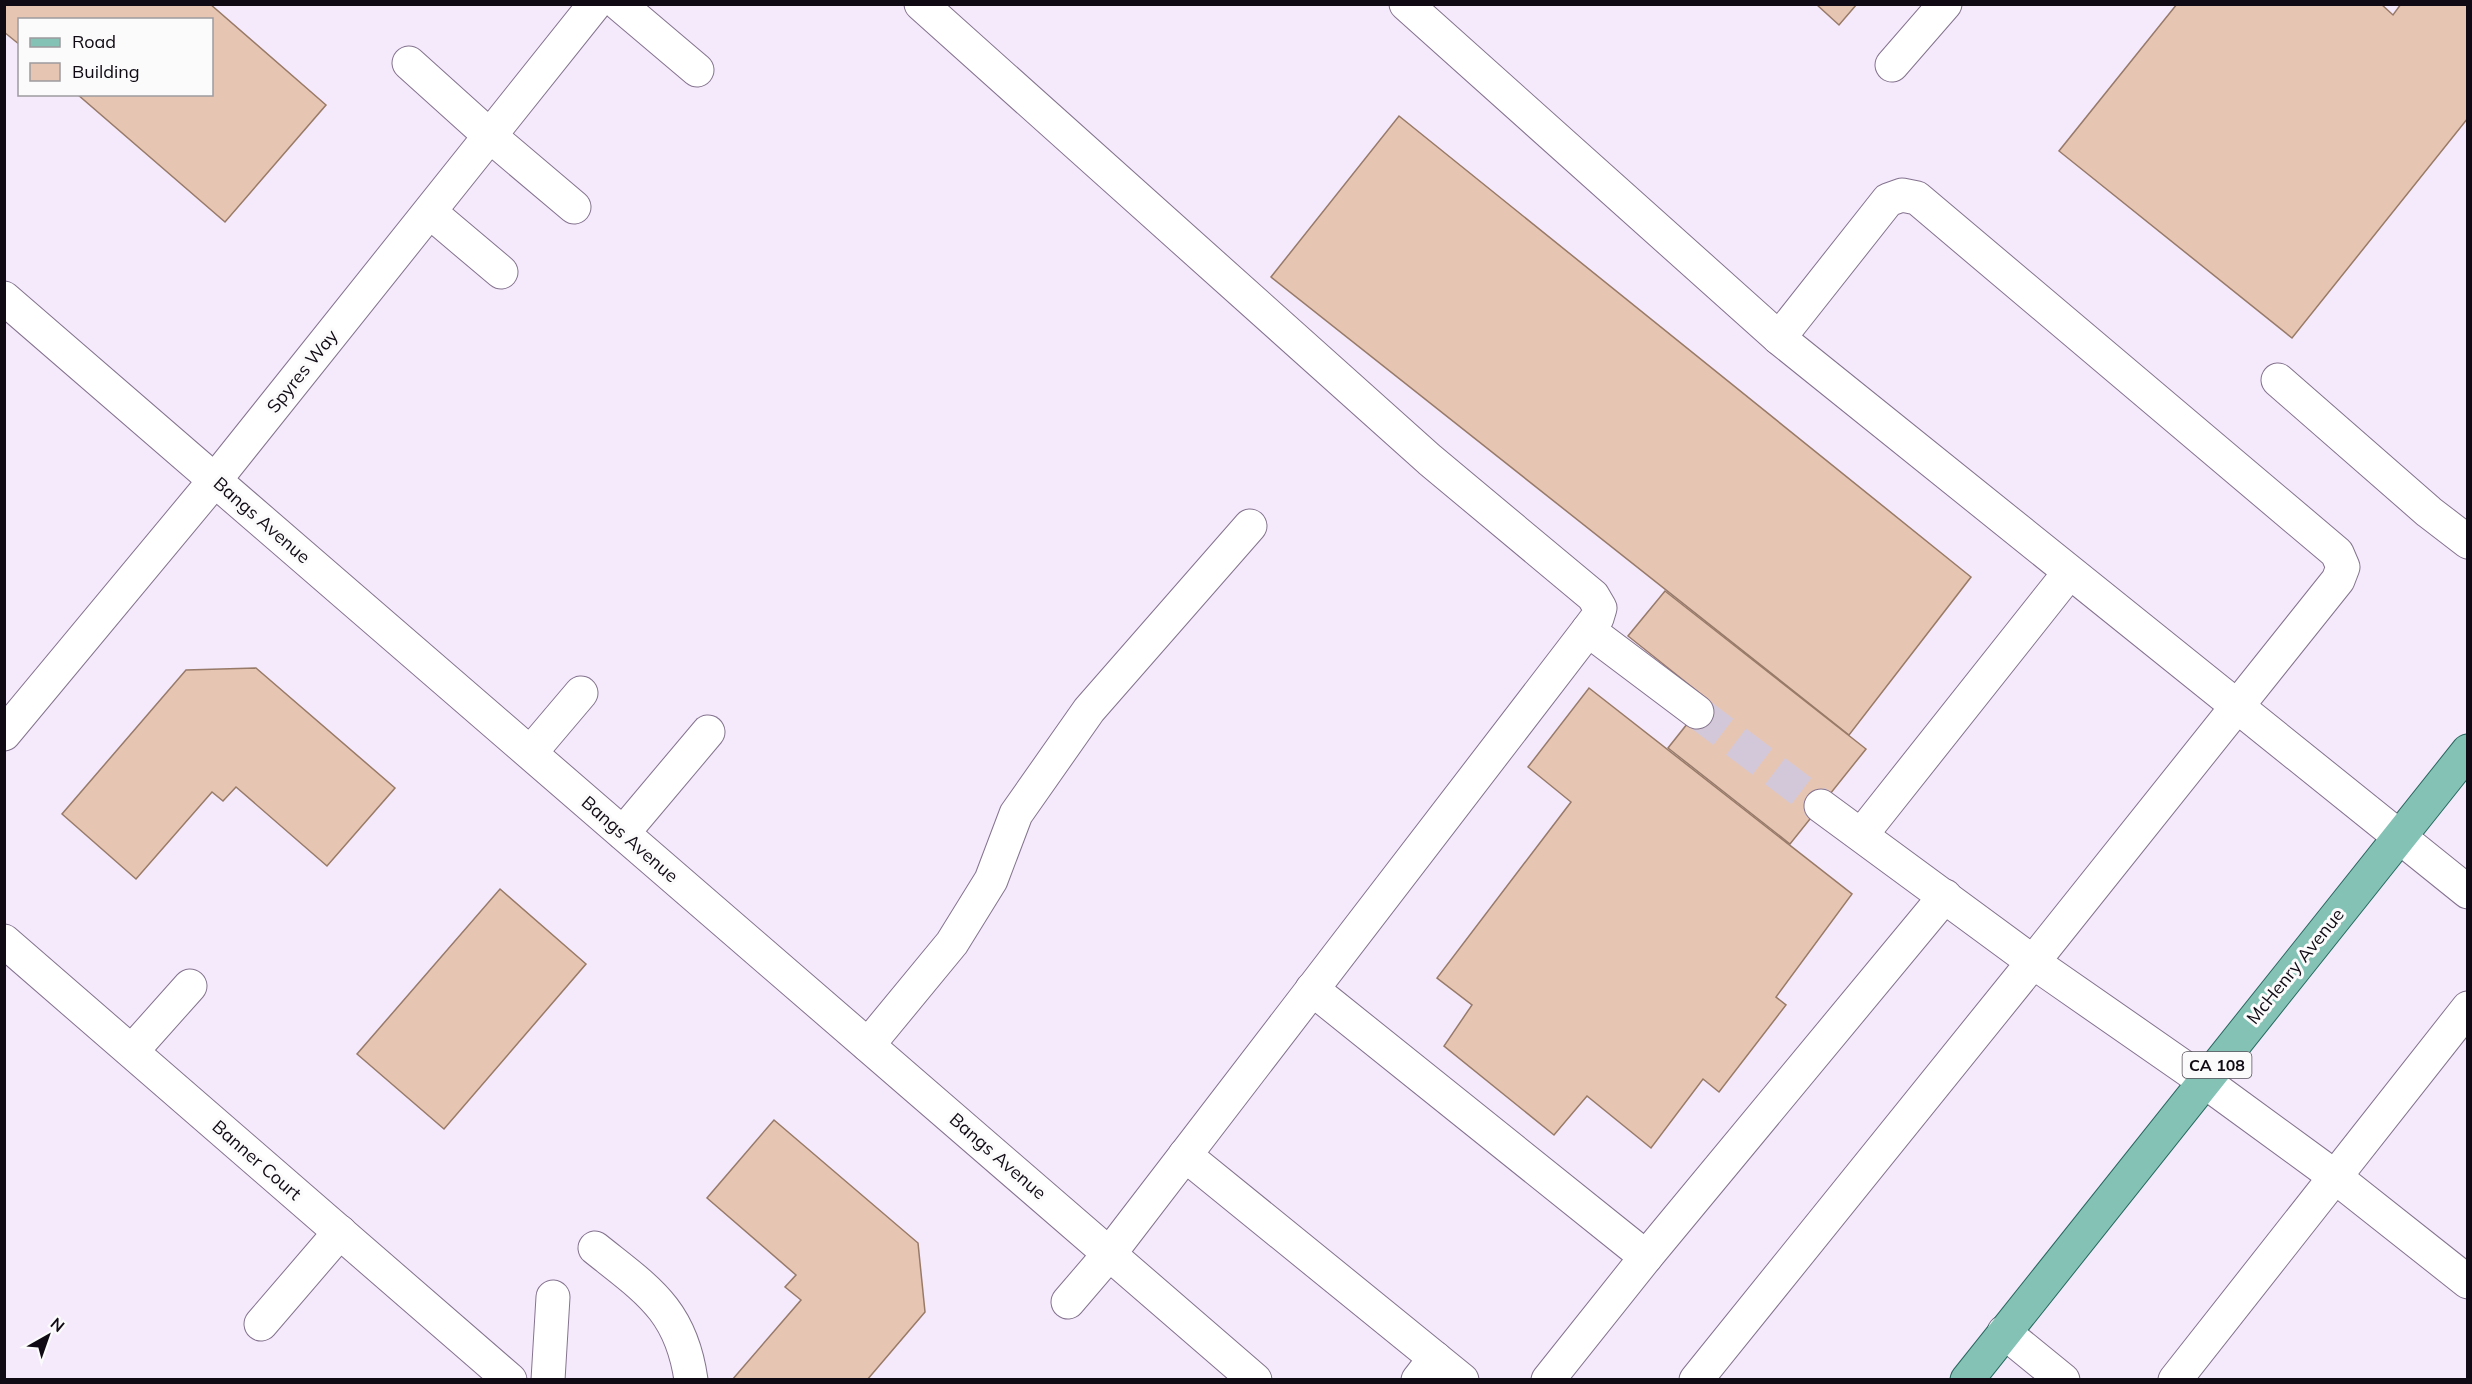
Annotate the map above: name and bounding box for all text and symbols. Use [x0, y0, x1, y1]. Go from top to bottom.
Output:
legend [18, 18, 213, 96]
text: Road [72, 30, 116, 53]
text: Building [72, 60, 140, 83]
street label: Spyres Way [261, 324, 343, 417]
street label: Bangs Avenue [209, 472, 315, 568]
street label: Bangs Avenue [577, 791, 683, 887]
street label: McHenry Avenue [2241, 903, 2349, 1029]
road number: CA 108 [2182, 1052, 2252, 1078]
street label: Bangs Avenue [945, 1108, 1051, 1204]
street label: Banner Court [208, 1115, 306, 1205]
north arrow [18, 1306, 78, 1366]
text: N [47, 1313, 69, 1336]

